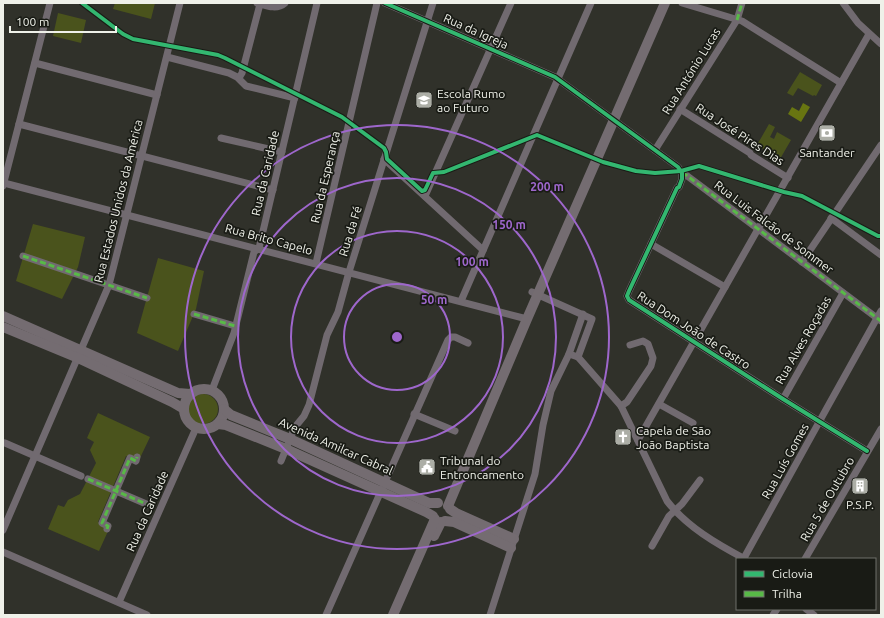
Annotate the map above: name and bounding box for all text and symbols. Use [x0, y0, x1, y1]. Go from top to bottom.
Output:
scale bar [10, 8, 116, 34]
street label: Rua da Igreja [442, 11, 510, 51]
text: 100 m [16, 15, 49, 28]
street label: Rua António Lucas [659, 26, 723, 116]
place label: Escola Rumo ao Futuro [437, 87, 505, 114]
school or university icon: Escola Rumo ao Futuro [414, 90, 434, 110]
street label: Rua José Pires Dias [693, 101, 787, 167]
street label: Rua Estados Unidos da América [91, 118, 145, 284]
bank icon: Santander [817, 123, 837, 143]
street label: Rua da Caridade [249, 129, 281, 217]
street label: Rua da Esperança [308, 130, 342, 224]
place label: Santander [799, 146, 855, 159]
street label: Rua Luis Falcão de Sommer [712, 178, 836, 276]
text: 200 m [530, 180, 564, 193]
street label: Rua da Fé [336, 204, 364, 258]
text: 150 m [492, 218, 526, 231]
street label: Rua Brito Capelo [224, 221, 314, 257]
text: 100 m [455, 255, 489, 268]
street label: Rua Dom João de Castro [635, 289, 753, 371]
text: 50 m [421, 293, 447, 306]
street label: Rua Alves Roçadas [773, 294, 833, 386]
centre of rings [390, 330, 404, 344]
street label: Avenida Amilcar Cabral [277, 415, 395, 477]
street label: Rua Luís Gomes [759, 421, 811, 501]
place label: Capela de São João Baptista [636, 424, 711, 451]
church icon: Capela de São João Baptista [613, 427, 633, 447]
place label: Tribunal do Entroncamento [440, 454, 524, 481]
street label: Rua 5 de Outubro [798, 454, 856, 544]
public building icon: Tribunal do Entroncamento [417, 457, 437, 477]
street label: Rua da Caridade [123, 469, 171, 553]
building icon: P.S.P. [850, 476, 870, 496]
place label: P.S.P. [846, 498, 874, 511]
legend [736, 558, 876, 610]
text: Ciclovia [772, 567, 813, 580]
text: Trilha [772, 587, 802, 600]

